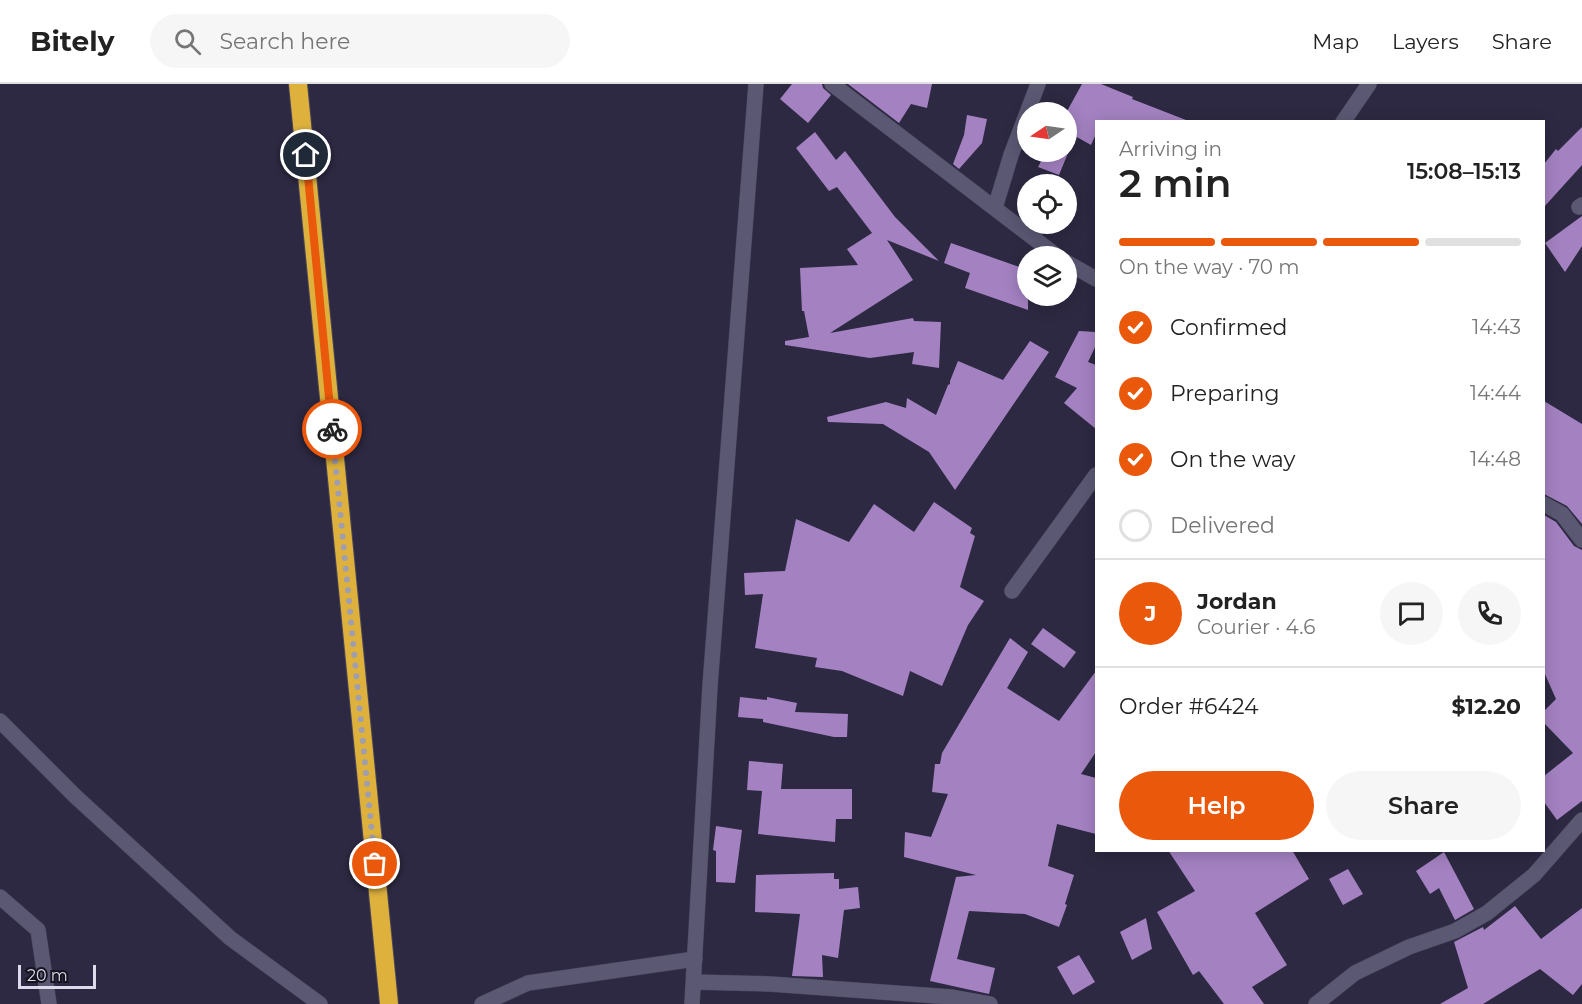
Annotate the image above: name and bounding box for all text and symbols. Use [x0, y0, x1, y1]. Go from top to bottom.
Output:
search box [150, 14, 570, 68]
text: Bitely [30, 24, 114, 58]
icon: search [171, 25, 204, 58]
text: Search here [219, 28, 350, 55]
text: Map [1312, 29, 1359, 54]
text: Layers [1392, 29, 1459, 54]
text: Share [1492, 29, 1552, 54]
north arrow [1017, 102, 1077, 162]
map controls [1017, 102, 1077, 306]
pin [280, 129, 331, 180]
text: Arriving in [1119, 137, 1222, 161]
icon: home [289, 138, 322, 171]
text: 15:08–15:13 [1407, 158, 1521, 185]
text: 2 min [1119, 159, 1232, 207]
button: locate [1017, 174, 1077, 234]
button: layers [1017, 246, 1077, 306]
text: On the way · 70 m [1119, 255, 1300, 279]
icon: check [1119, 311, 1152, 344]
text: Confirmed [1170, 314, 1287, 341]
text: 14:43 [1472, 315, 1521, 339]
icon: check [1119, 377, 1152, 410]
text: Preparing [1170, 380, 1279, 407]
text: 14:44 [1470, 381, 1521, 405]
courier [302, 399, 362, 459]
icon: bike [316, 413, 349, 446]
icon: check [1119, 443, 1152, 476]
text: On the way [1170, 446, 1295, 473]
text: 14:48 [1470, 447, 1521, 471]
text: Delivered [1170, 512, 1275, 539]
button: chat [1380, 582, 1443, 645]
button: phone [1458, 582, 1521, 645]
text: Jordan [1197, 588, 1277, 615]
text: J [1145, 600, 1156, 627]
text: Courier · 4.6 [1197, 615, 1315, 639]
text: Order #6424 [1119, 693, 1259, 720]
text: $12.20 [1451, 693, 1521, 720]
button: Help [1119, 771, 1314, 840]
button: Share [1326, 771, 1521, 840]
pin [349, 838, 400, 889]
icon: bag [358, 847, 391, 880]
scale bar [18, 962, 96, 990]
text: 20 m [27, 966, 68, 985]

